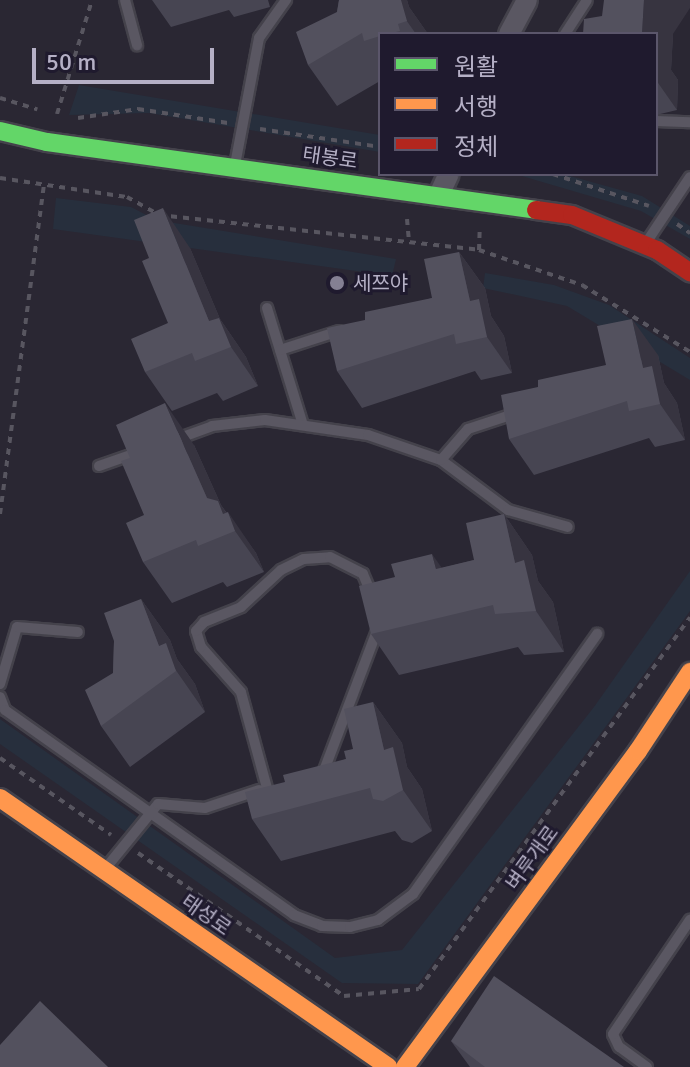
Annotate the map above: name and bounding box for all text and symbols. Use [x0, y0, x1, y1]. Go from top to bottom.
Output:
scale bar [36, 32, 218, 82]
legend [378, 32, 658, 176]
text: 50 m [46, 47, 96, 77]
text: 원활 [454, 52, 498, 82]
text: 서행 [454, 92, 498, 122]
text: 정체 [454, 132, 498, 162]
street label: 태봉로 [301, 142, 359, 174]
place label: 세쯔야 [353, 271, 408, 295]
marker: 세쯔야 [328, 274, 346, 292]
street label: 벼루개로 [501, 821, 563, 895]
street label: 태성로 [177, 889, 235, 941]

